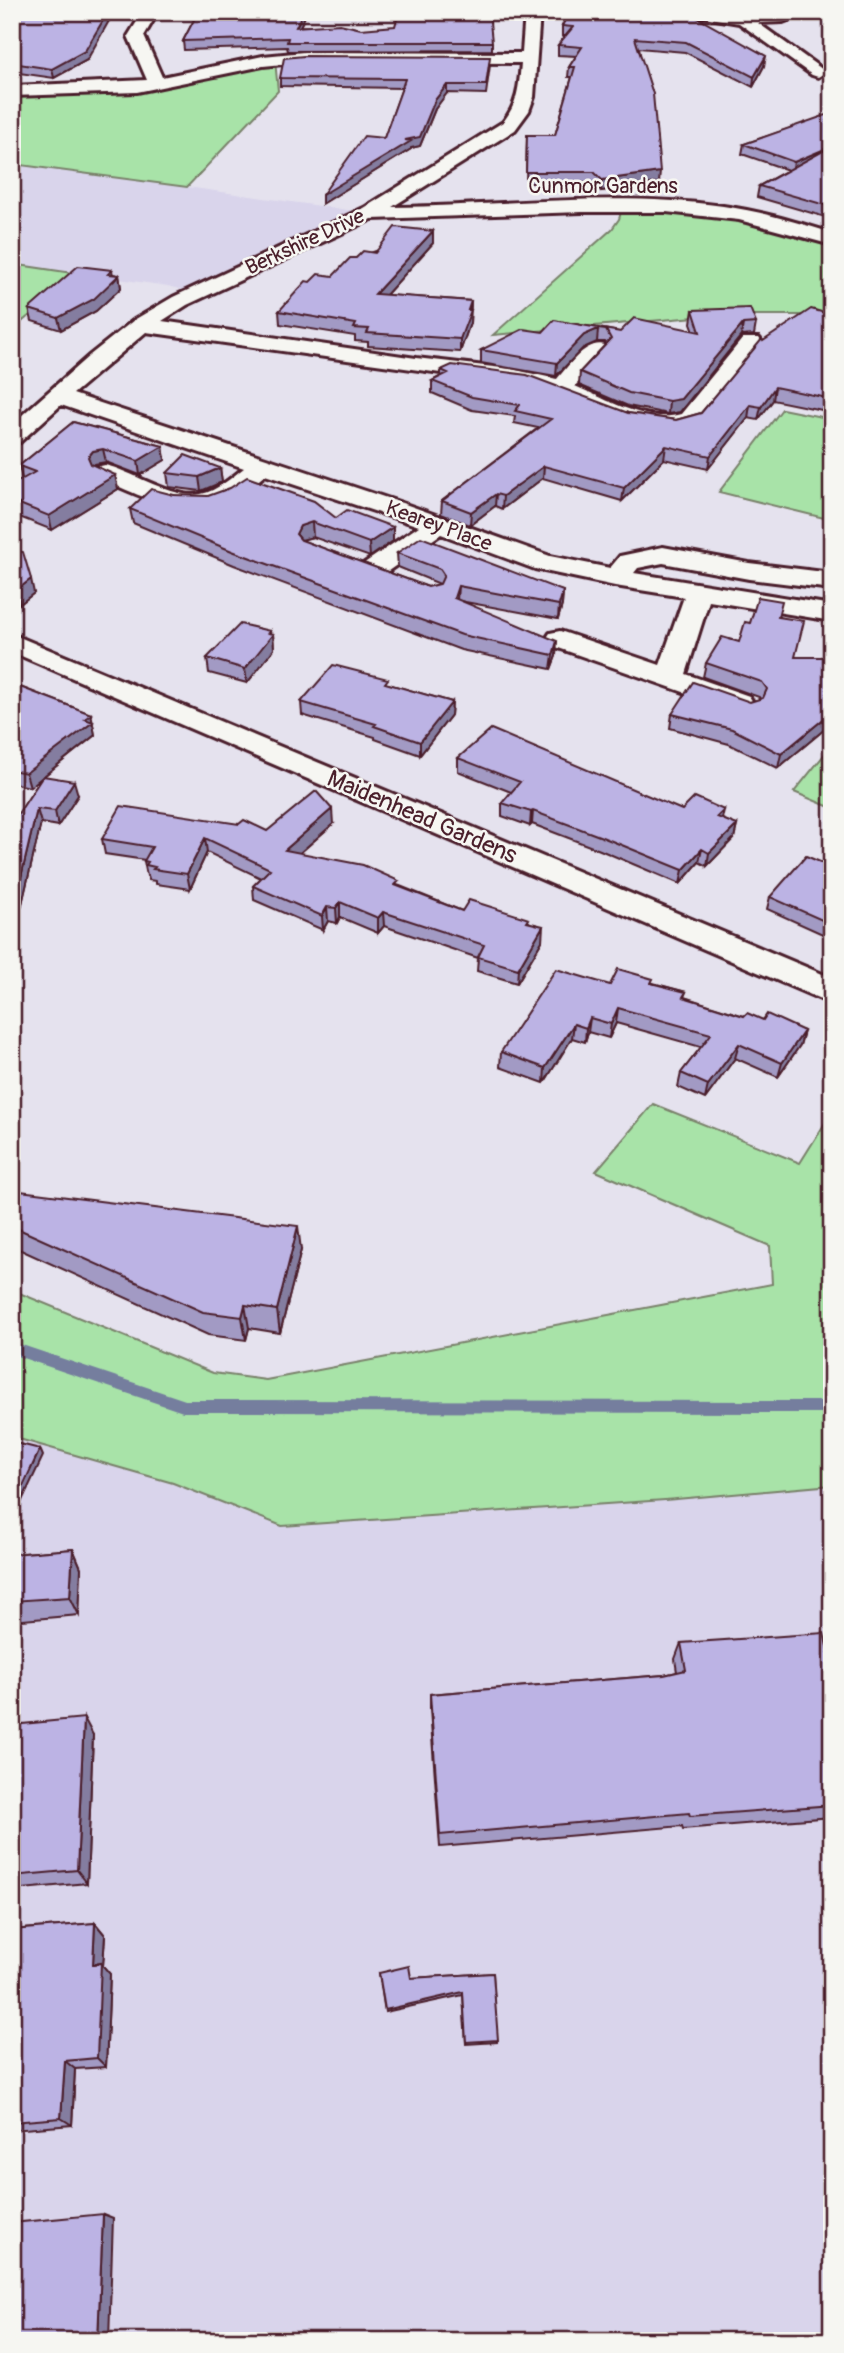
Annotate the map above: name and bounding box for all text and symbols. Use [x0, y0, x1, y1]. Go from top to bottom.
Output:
street label: Cunmor Gardens [528, 173, 678, 200]
street label: Berkshire Drive [241, 202, 370, 281]
street label: Kearey Place [382, 494, 496, 558]
street label: Maidenhead Gardens [323, 764, 521, 870]

